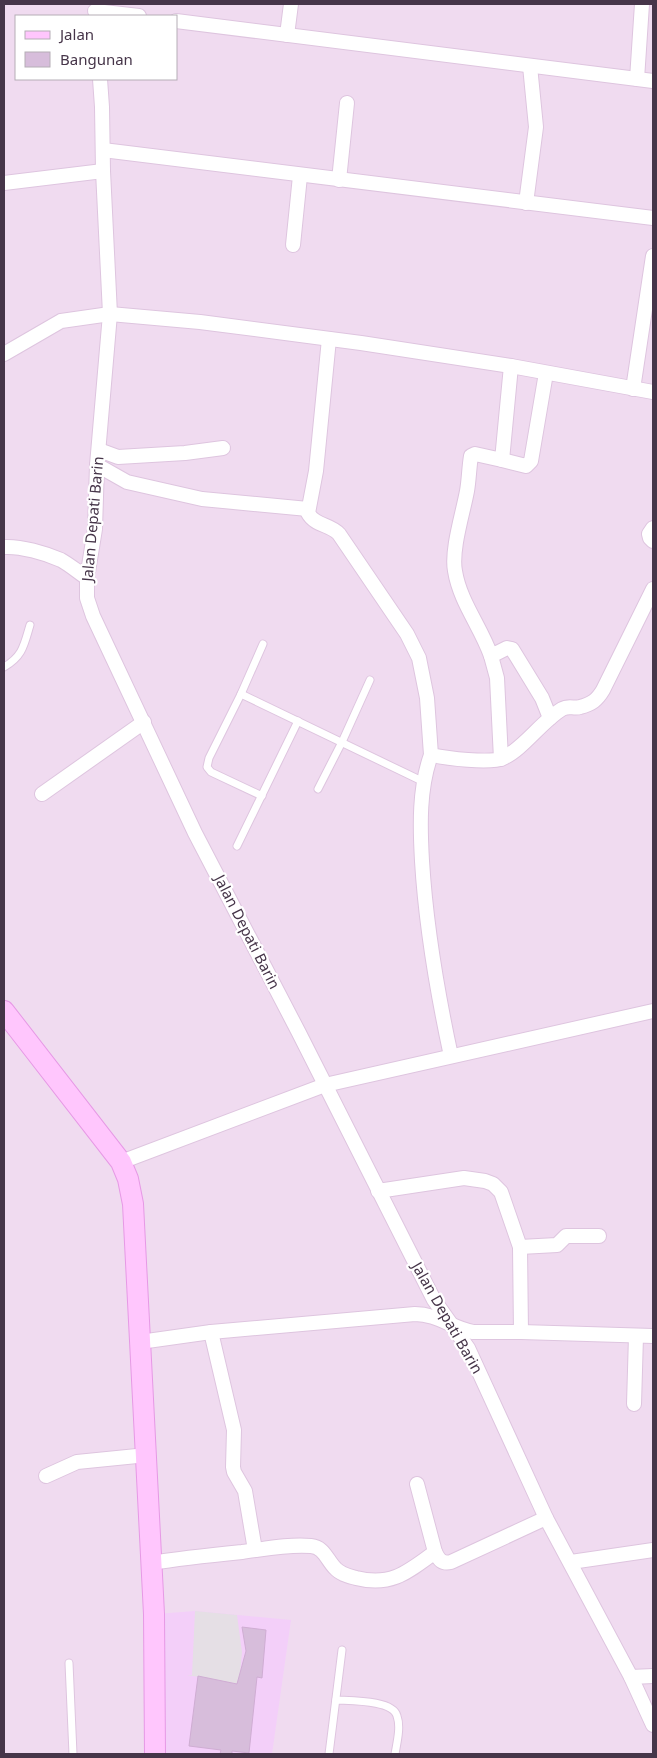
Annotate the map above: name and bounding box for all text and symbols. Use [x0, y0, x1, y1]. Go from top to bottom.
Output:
legend [15, 15, 178, 80]
text: Jalan [58, 24, 94, 44]
text: Bangunan [60, 49, 133, 69]
street label: Jalan Depati Barin [76, 455, 107, 584]
street label: Jalan Depati Barin [210, 869, 285, 992]
street label: Jalan Depati Barin [407, 1256, 488, 1377]

